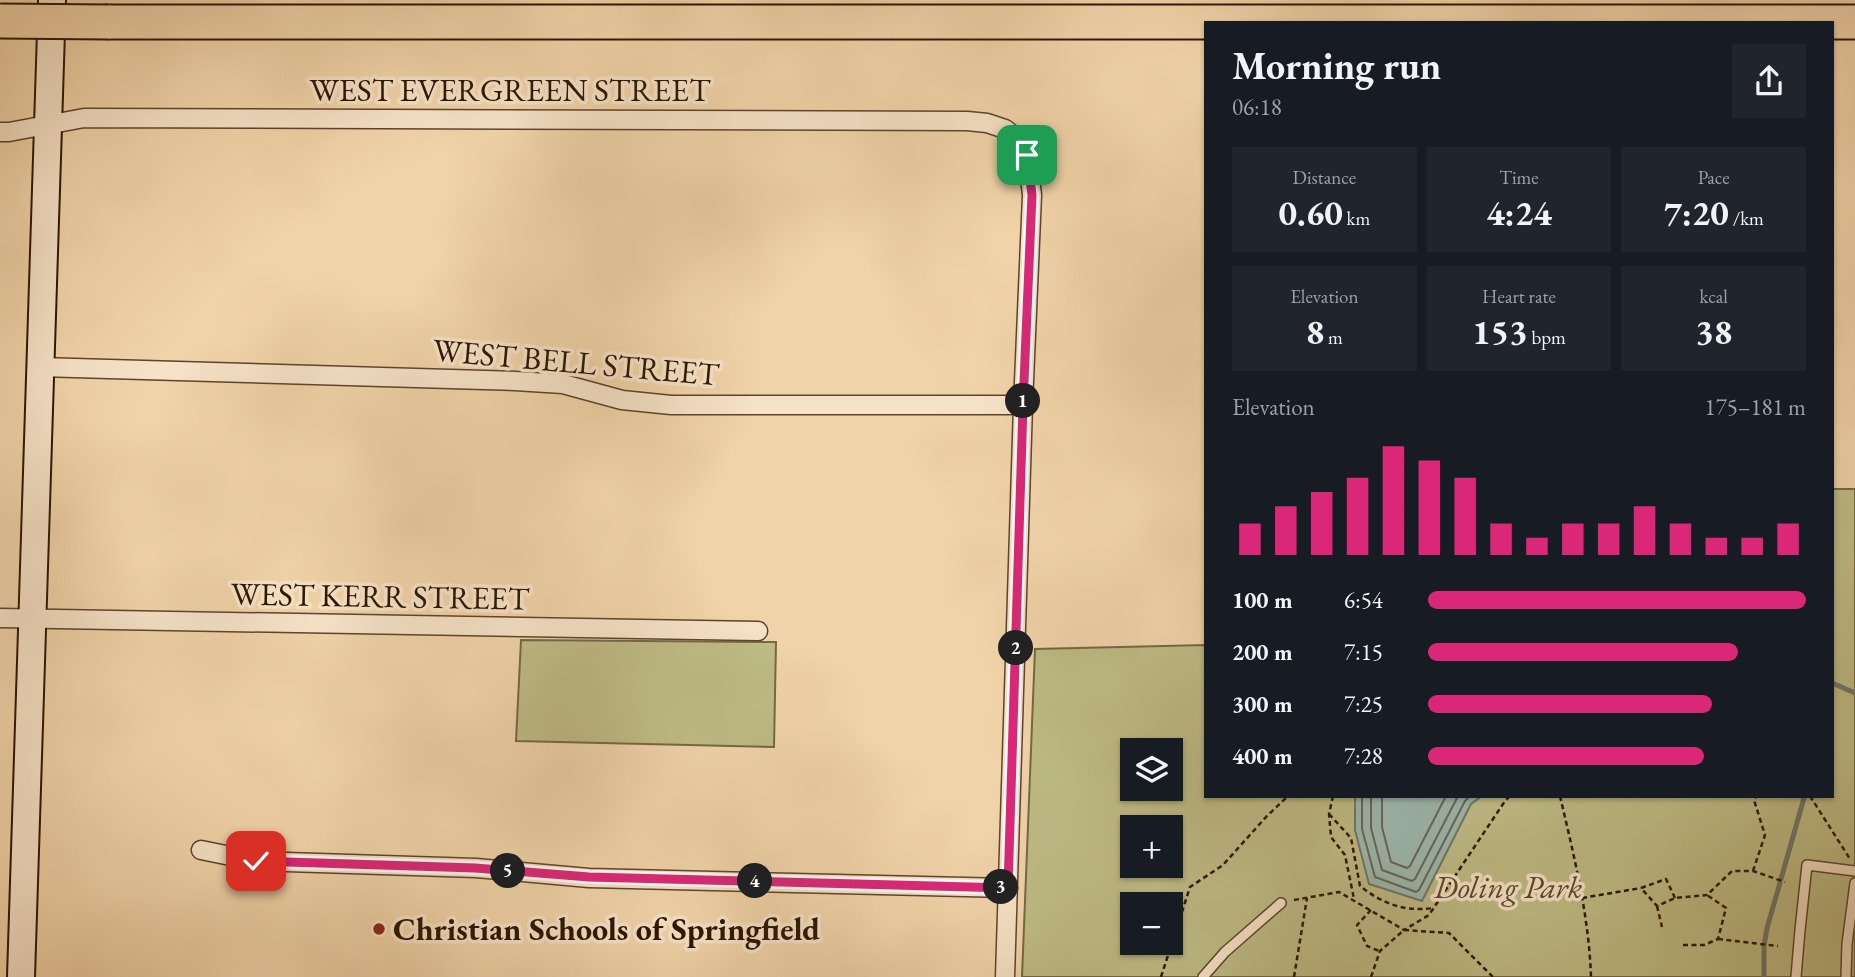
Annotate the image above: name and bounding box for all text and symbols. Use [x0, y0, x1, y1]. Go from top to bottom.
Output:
text: Morning run [1232, 41, 1441, 90]
button: share [1732, 44, 1806, 118]
street label: WEST EVERGREEN STREET [309, 69, 711, 111]
text: 06:18 [1232, 92, 1282, 122]
pin [997, 125, 1057, 185]
icon: arrive [1008, 136, 1046, 174]
text: Distance [1293, 165, 1356, 190]
text: Time [1499, 165, 1539, 190]
text: Pace [1698, 165, 1730, 190]
text: 0.60 [1278, 190, 1343, 235]
text: 4:24 [1486, 190, 1552, 235]
text: 7:20 [1663, 190, 1729, 235]
text: km [1343, 206, 1370, 231]
text: /km [1729, 206, 1764, 231]
text: Elevation [1290, 284, 1359, 309]
text: Heart rate [1482, 284, 1556, 309]
text: kcal [1699, 284, 1728, 309]
text: 8 [1306, 309, 1324, 354]
text: 153 [1472, 309, 1528, 354]
text: 38 [1695, 309, 1732, 354]
text: m [1324, 325, 1343, 350]
text: bpm [1528, 325, 1566, 350]
street label: WEST BELL STREET [431, 329, 722, 395]
pin: 1 [1006, 384, 1040, 418]
text: 1 [1017, 388, 1028, 413]
text: Elevation [1232, 392, 1315, 422]
text: 175–181 m [1705, 392, 1806, 422]
street label: WEST KERR STREET [230, 572, 530, 620]
text: 100 m [1232, 585, 1293, 615]
text: 6:54 [1344, 585, 1383, 615]
pin: 2 [998, 630, 1034, 666]
text: 2 [1010, 635, 1021, 660]
text: 200 m [1232, 637, 1293, 667]
text: 7:15 [1344, 637, 1383, 667]
text: 300 m [1232, 689, 1293, 719]
text: 7:25 [1344, 689, 1383, 719]
map controls [1120, 738, 1183, 955]
button: layers [1120, 738, 1183, 801]
text: 400 m [1232, 741, 1293, 771]
text: 7:28 [1344, 741, 1383, 771]
button: + [1120, 815, 1183, 878]
pin [226, 831, 286, 891]
icon: check [237, 842, 275, 880]
pin: 5 [490, 854, 526, 888]
text: 5 [502, 858, 513, 883]
pin: 4 [738, 864, 772, 898]
park label: Doling Park [1433, 866, 1583, 908]
text: 4 [749, 868, 760, 893]
pin: 3 [984, 870, 1018, 904]
text: 3 [995, 874, 1006, 899]
button: − [1120, 892, 1183, 955]
place label: Christian Schools of Springfield [393, 908, 820, 950]
marker: Christian Schools of Springfield [371, 921, 387, 937]

